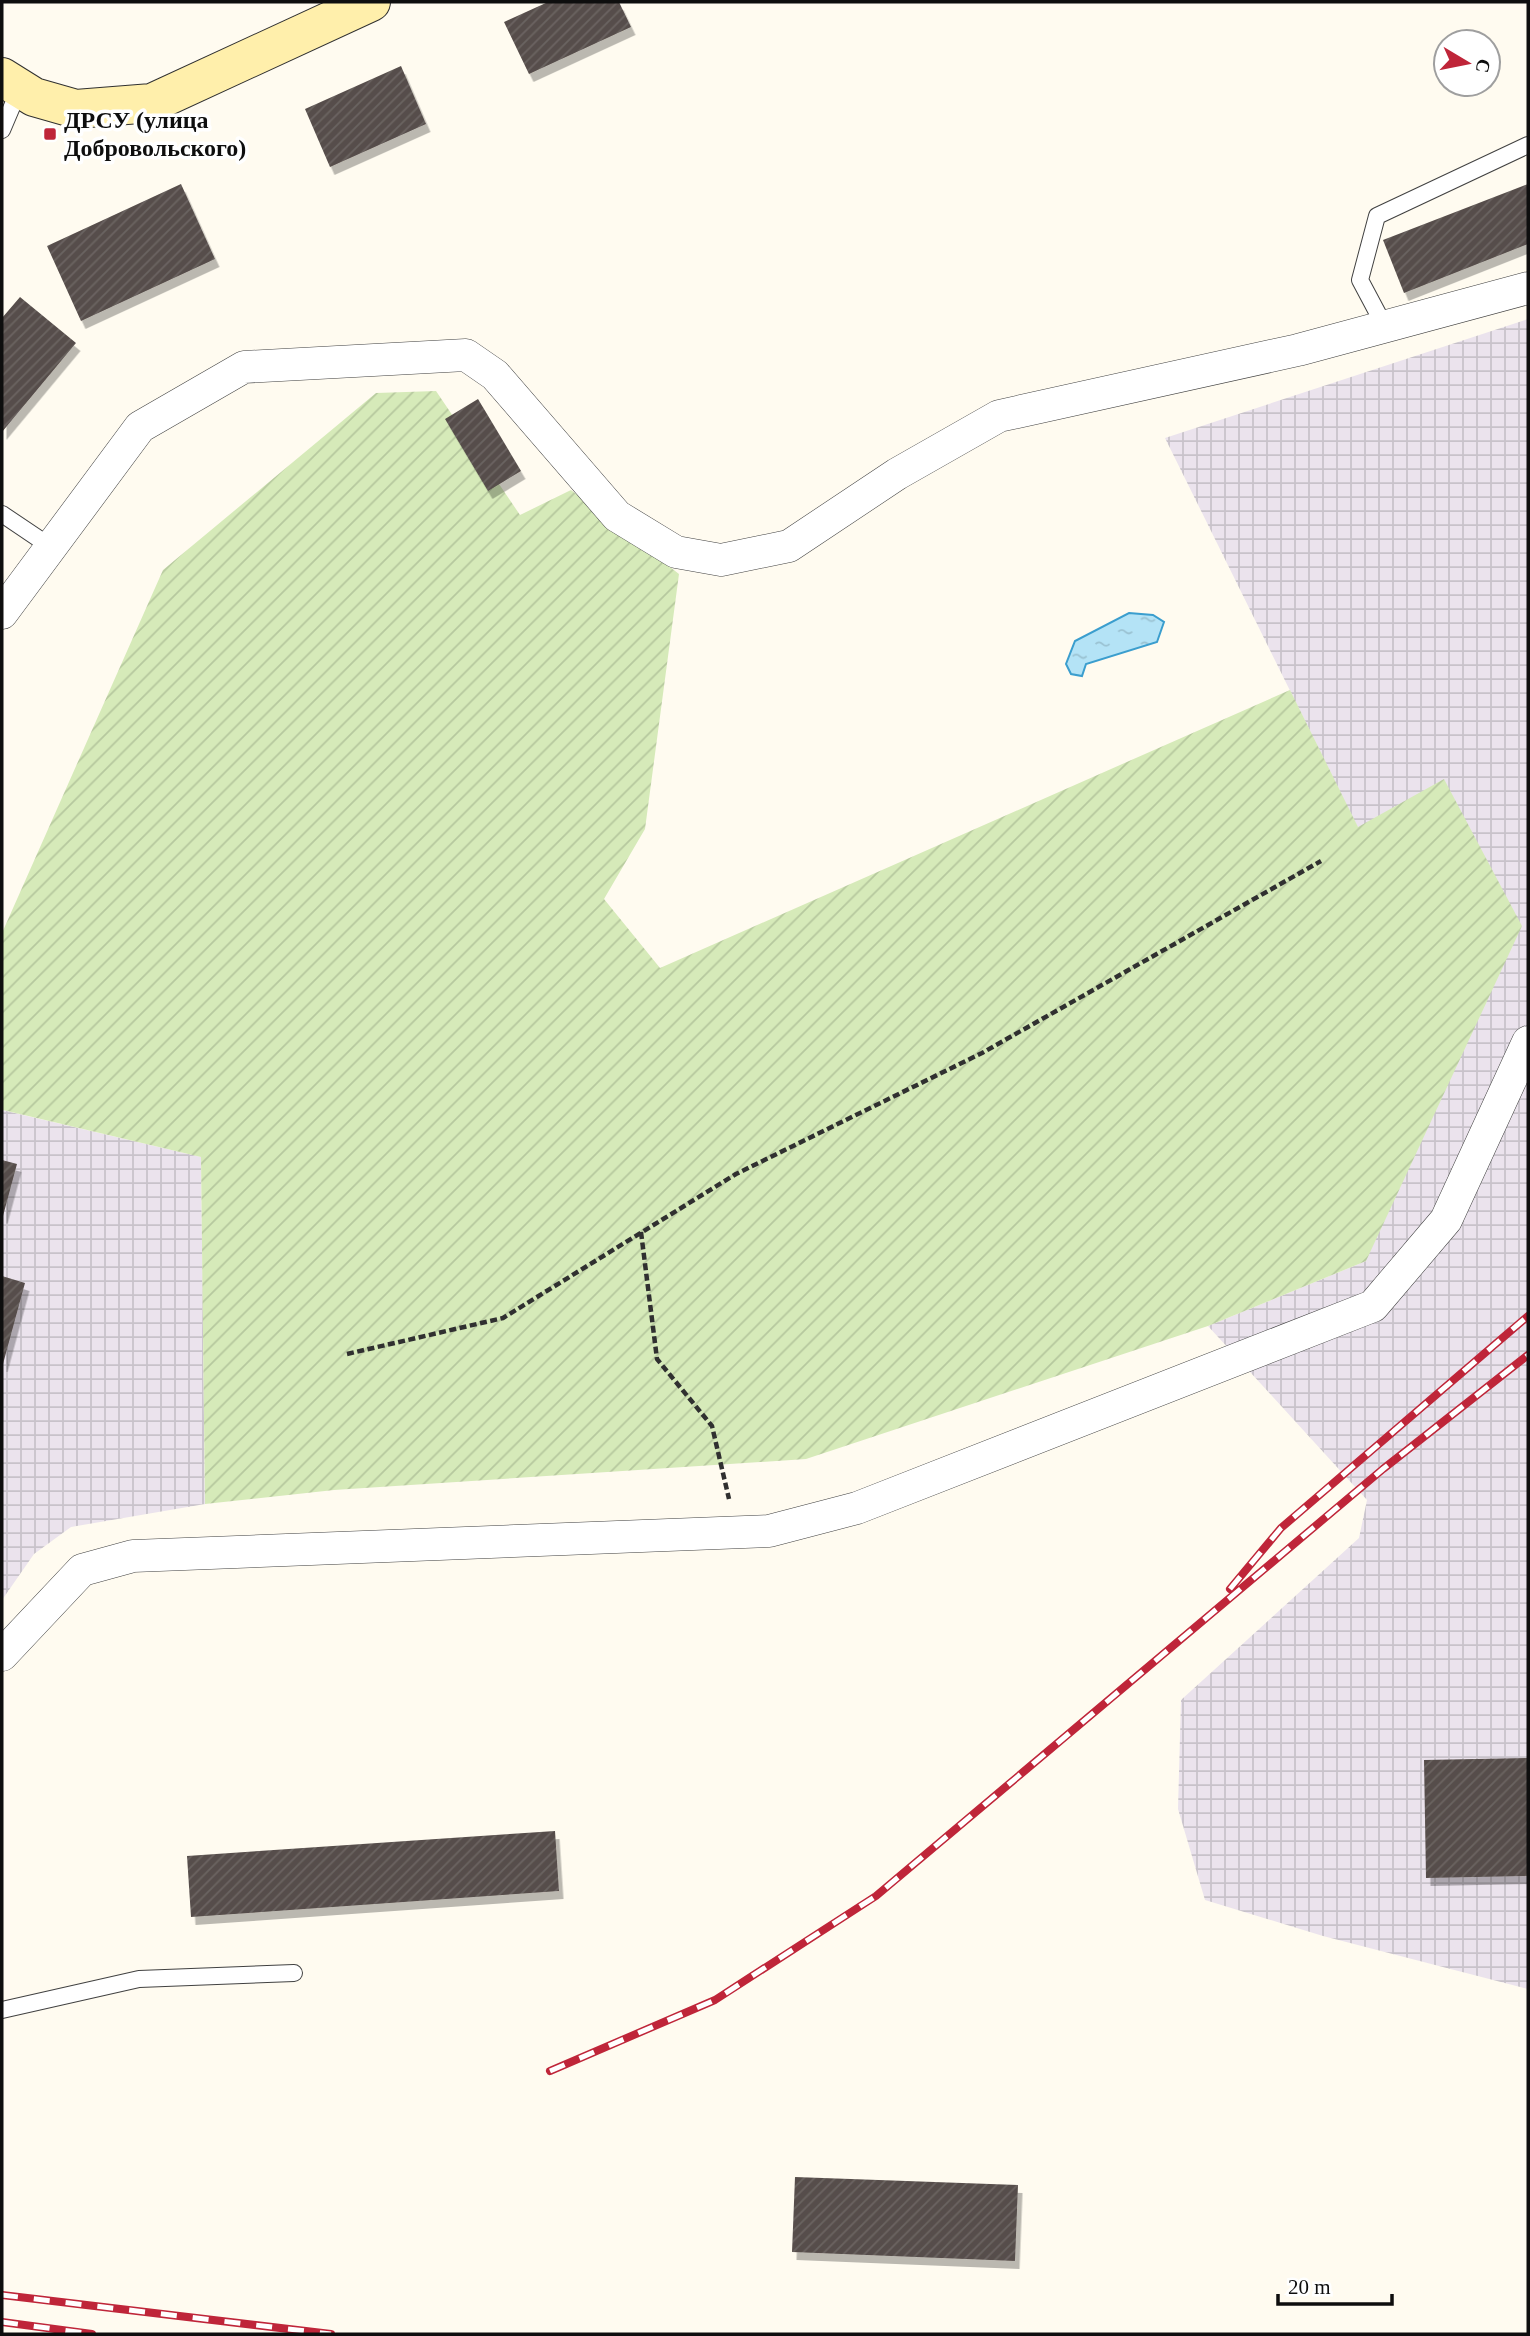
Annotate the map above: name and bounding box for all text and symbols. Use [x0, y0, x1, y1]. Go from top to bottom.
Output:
north arrow [1432, 28, 1502, 98]
text: С [1472, 57, 1495, 74]
place label: ДРСУ (улица Добровольского) [64, 107, 246, 161]
marker: ДРСУ (улица Добровольского) [42, 126, 58, 142]
scale bar [1278, 2262, 1392, 2306]
text: 20 m [1288, 2275, 1331, 2299]

